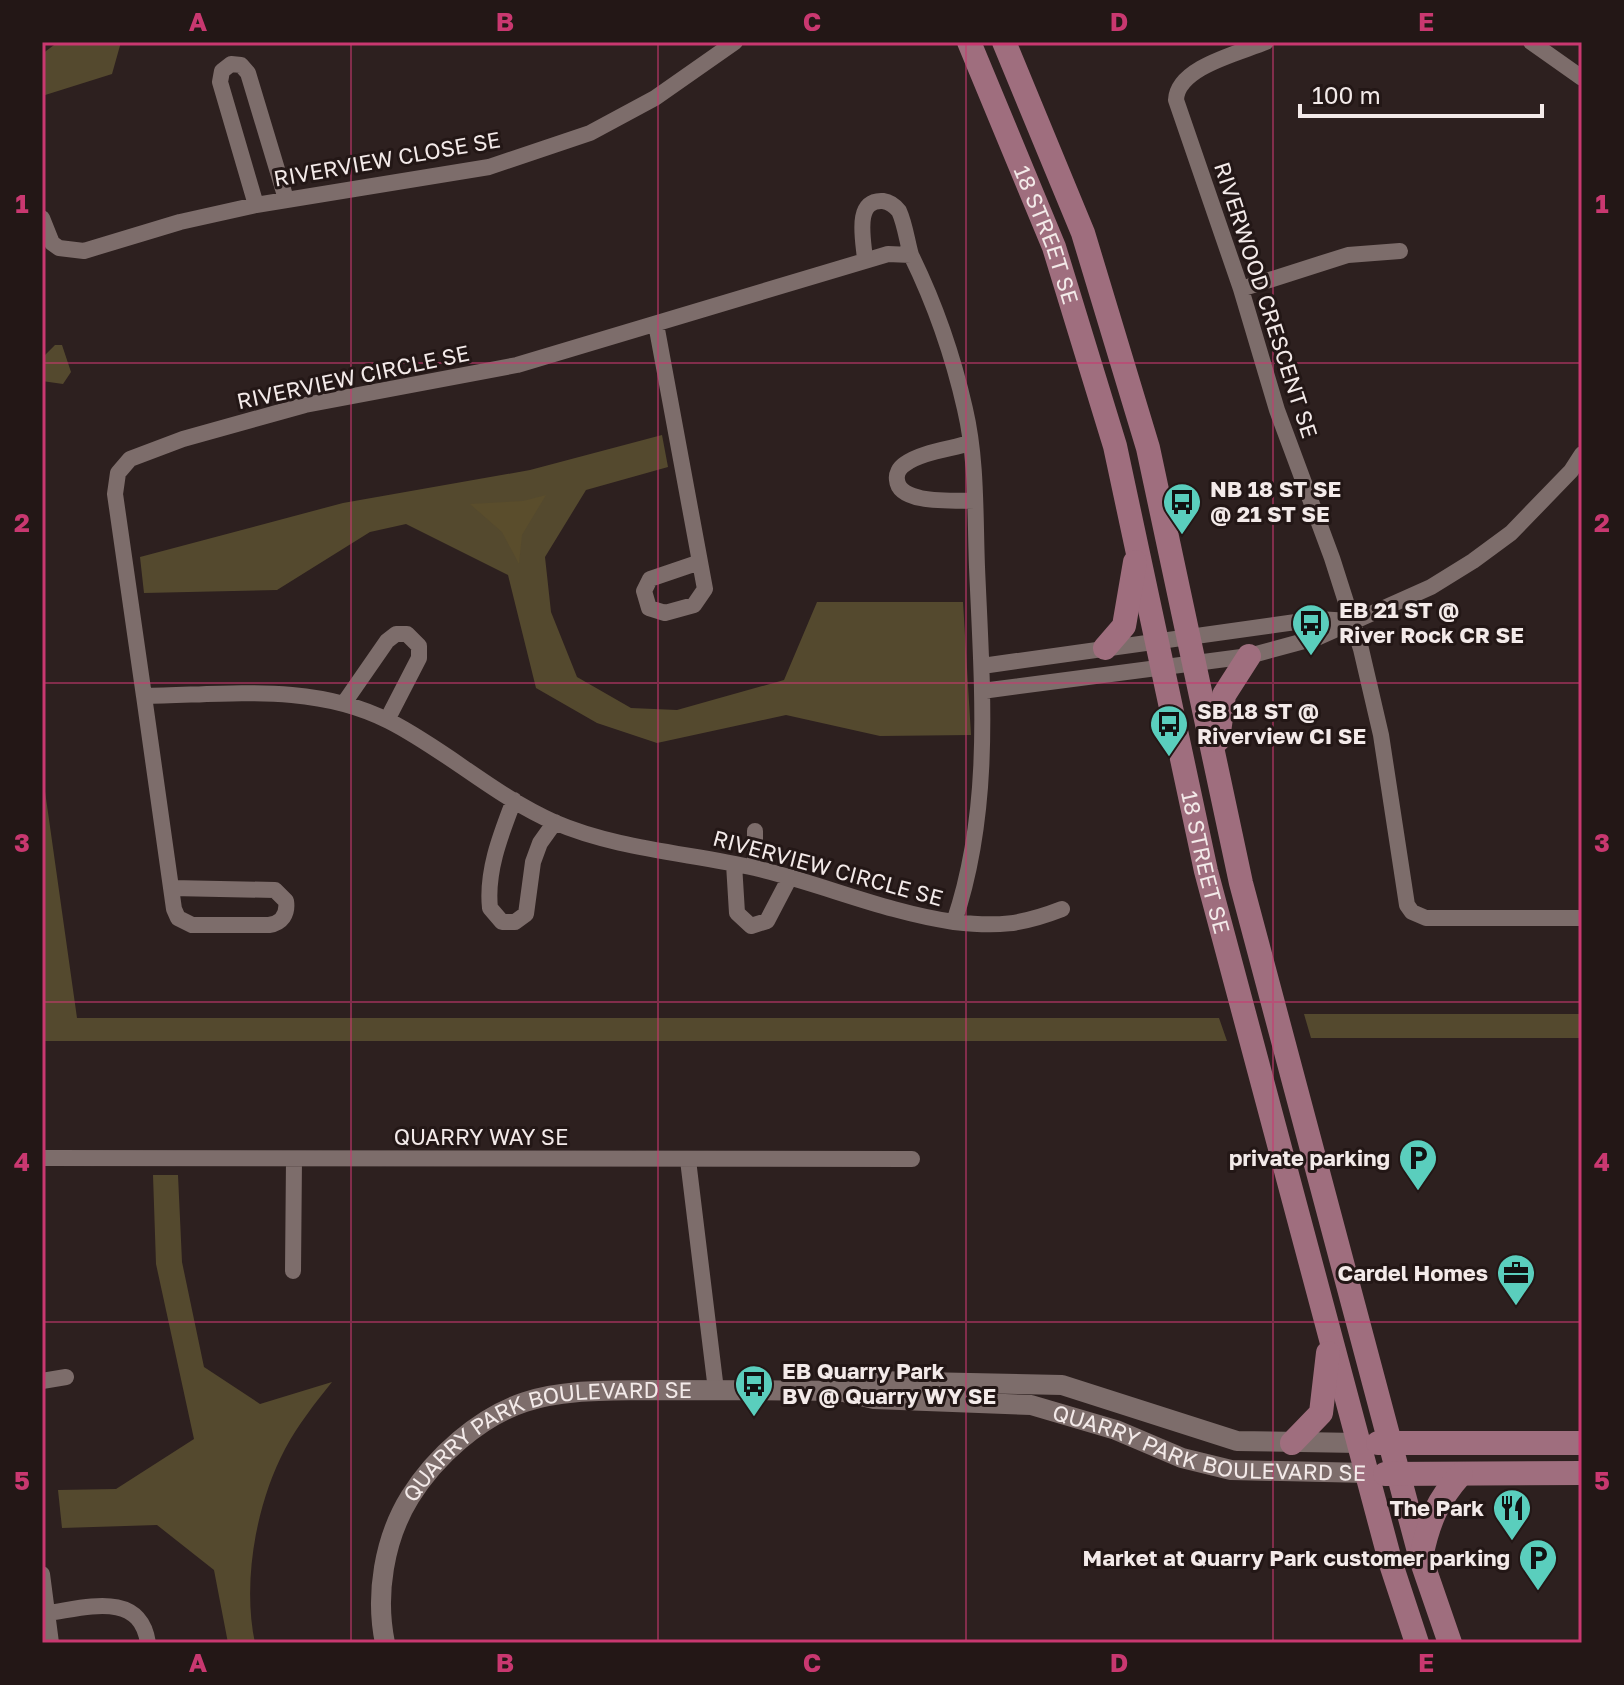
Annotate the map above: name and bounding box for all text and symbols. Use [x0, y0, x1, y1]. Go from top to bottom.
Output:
text: A [189, 6, 208, 37]
text: B [496, 6, 514, 37]
text: C [803, 6, 821, 37]
text: D [1110, 6, 1128, 37]
text: E [1418, 6, 1434, 37]
scale bar [1300, 68, 1542, 118]
text: 100 m [1312, 80, 1381, 109]
street label: RIVERVIEW CLOSE SE [271, 125, 502, 192]
street label: RIVERWOOD CRESCENT SE [1209, 158, 1324, 441]
street label: 18 STREET SE [1009, 161, 1085, 307]
text: 1 [15, 188, 29, 219]
text: 1 [1595, 188, 1609, 219]
street label: RIVERVIEW CIRCLE SE [234, 339, 472, 414]
place label: NB 18 ST SE @ 21 ST SE [1210, 475, 1341, 527]
bus stop icon: NB 18 ST SE @ 21 ST SE [1161, 481, 1203, 536]
text: 2 [14, 507, 30, 538]
text: 2 [1594, 507, 1610, 538]
place label: EB 21 ST @ River Rock CR SE [1339, 596, 1524, 648]
bus stop icon: EB 21 ST @ River Rock CR SE [1290, 602, 1332, 657]
place label: SB 18 ST @ Riverview CI SE [1197, 697, 1366, 749]
bus stop icon: SB 18 ST @ Riverview CI SE [1148, 703, 1190, 758]
street label: 18 STREET SE [1176, 788, 1236, 936]
street label: RIVERVIEW CIRCLE SE [710, 824, 946, 911]
text: 3 [14, 827, 30, 858]
text: 3 [1594, 827, 1610, 858]
street label: QUARRY WAY SE [394, 1123, 568, 1150]
parking icon: private parking [1397, 1137, 1439, 1192]
place label: private parking [1229, 1144, 1390, 1171]
text: 4 [14, 1146, 30, 1177]
text: 4 [1594, 1146, 1610, 1177]
office icon: Cardel Homes [1495, 1252, 1537, 1307]
place label: Cardel Homes [1338, 1259, 1488, 1286]
place label: EB Quarry Park BV @ Quarry WY SE [782, 1357, 996, 1409]
bus stop icon: EB Quarry Park BV @ Quarry WY SE [733, 1363, 775, 1418]
street label: QUARRY PARK BOULEVARD SE [397, 1376, 692, 1506]
street label: QUARRY PARK BOULEVARD SE [1050, 1398, 1366, 1486]
text: 5 [14, 1465, 30, 1496]
text: 5 [1594, 1465, 1610, 1496]
restaurant icon: The Park [1491, 1487, 1533, 1542]
place label: The Park [1389, 1494, 1484, 1521]
parking icon: Market at Quarry Park customer parking [1517, 1537, 1559, 1592]
place label: Market at Quarry Park customer parking [1083, 1544, 1510, 1571]
text: A [189, 1647, 208, 1678]
text: B [496, 1647, 514, 1678]
text: C [803, 1647, 821, 1678]
text: D [1110, 1647, 1128, 1678]
text: E [1418, 1647, 1434, 1678]

